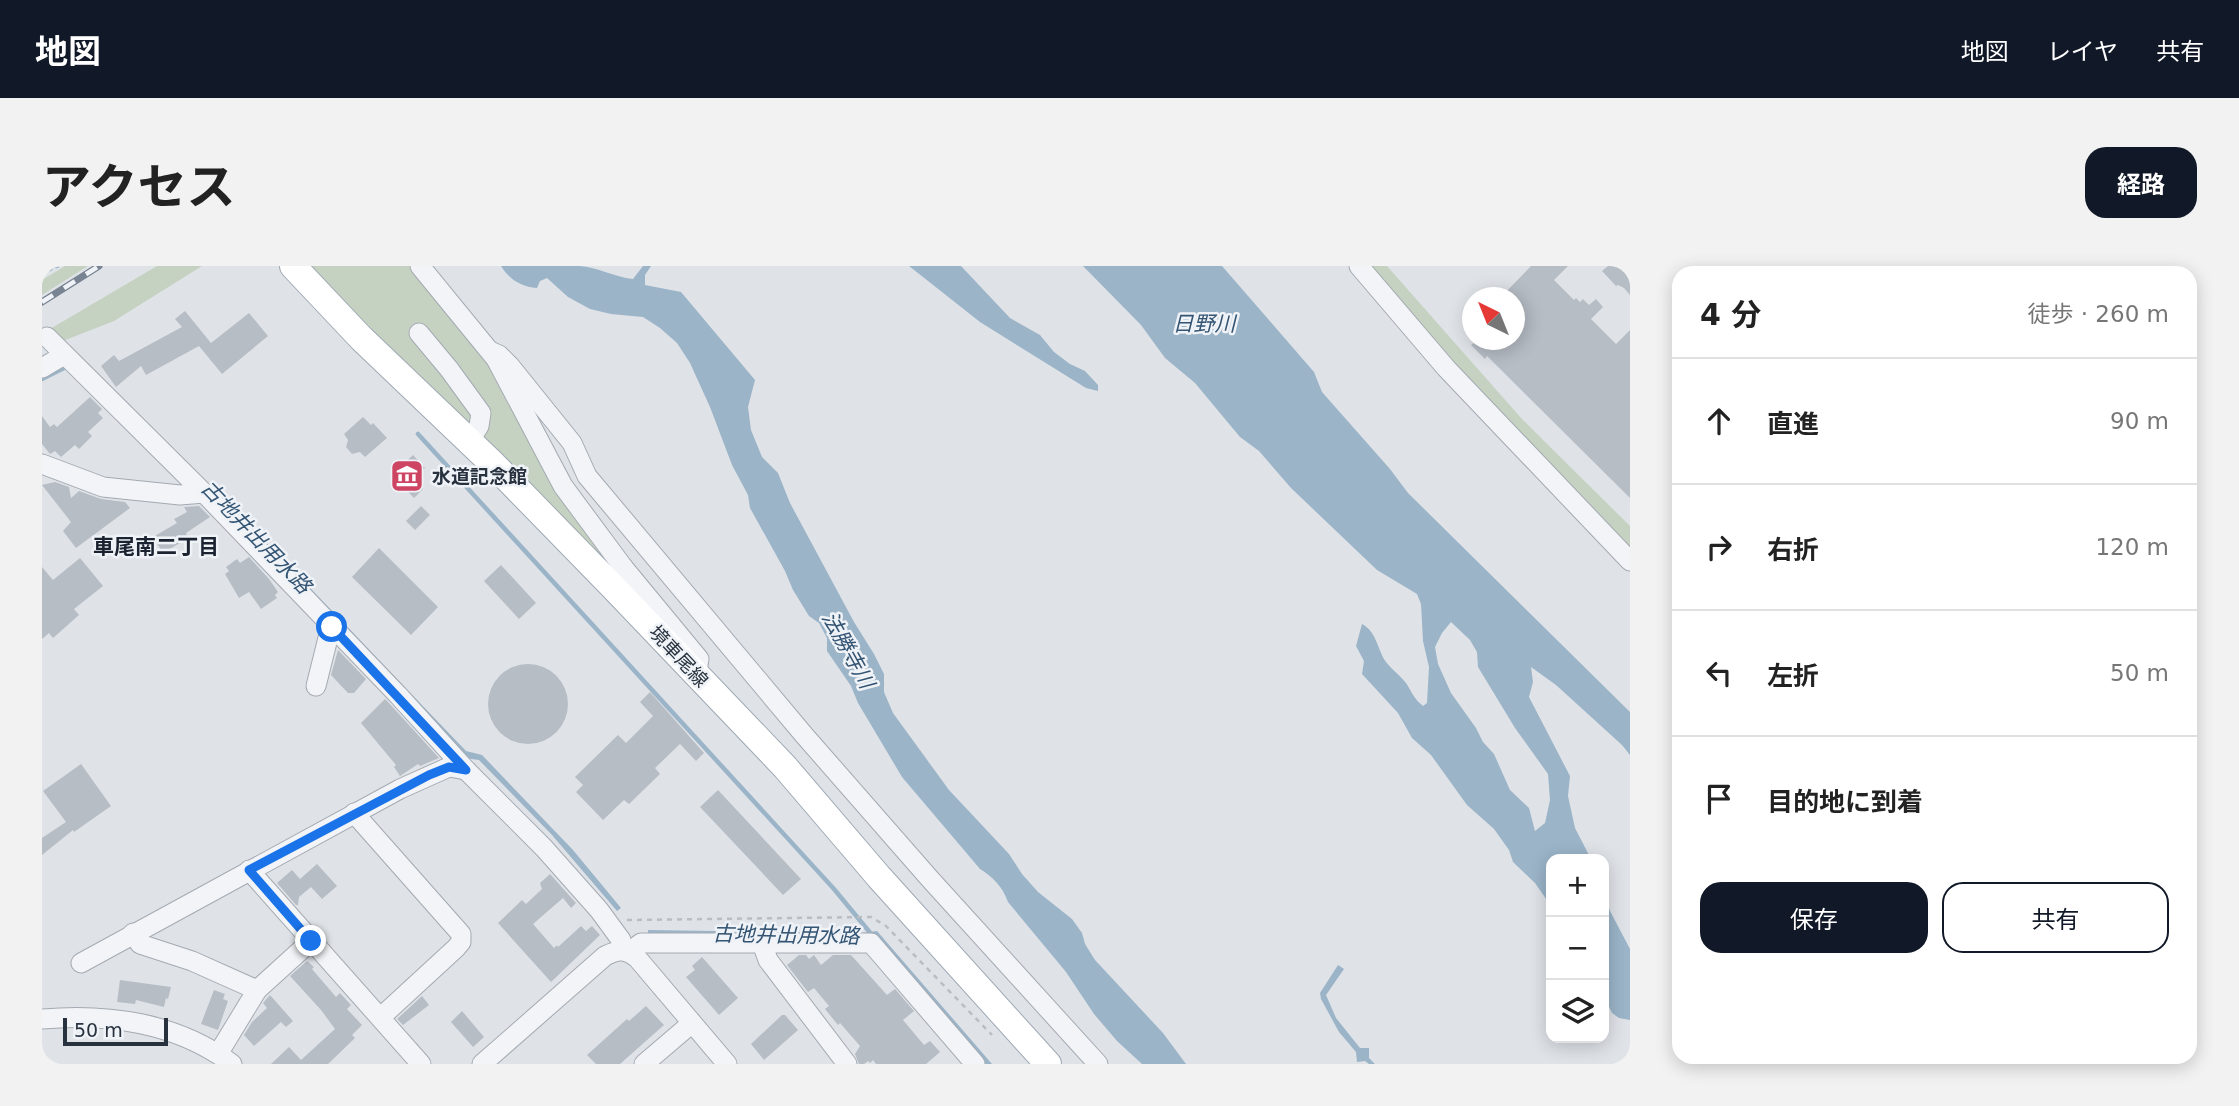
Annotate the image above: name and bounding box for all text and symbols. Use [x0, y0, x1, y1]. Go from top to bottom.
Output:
text: 地図 [35, 32, 101, 71]
text: 地図 [1961, 38, 2009, 66]
text: レイヤ [2047, 38, 2118, 66]
text: 共有 [2156, 38, 2204, 66]
button: 経路 [2085, 147, 2197, 218]
text: アクセス [42, 159, 236, 216]
north arrow [1462, 287, 1525, 350]
text: 4 分 [1700, 297, 1761, 332]
text: 徒歩 · 260 m [2027, 301, 2169, 327]
water label: 日野川 [1173, 312, 1237, 336]
icon: ahead [1700, 402, 1738, 440]
text: 90 m [2110, 408, 2169, 434]
text: 直進 [1767, 409, 1819, 439]
museum icon: 水道記念館 [388, 457, 426, 495]
place label: 水道記念館 [432, 465, 527, 487]
water label: 古地井出用水路 [196, 476, 317, 600]
icon: right [1700, 528, 1738, 566]
text: 120 m [2095, 534, 2169, 560]
district label: 車尾南二丁目 [93, 535, 219, 559]
text: 右折 [1767, 535, 1819, 565]
water label: 法勝寺川 [817, 607, 880, 694]
route start [316, 611, 347, 642]
street label: 境車尾線 [645, 621, 713, 691]
icon: left [1700, 654, 1738, 692]
text: 50 m [2110, 660, 2169, 686]
text: 左折 [1767, 661, 1819, 691]
icon: arrive [1700, 780, 1738, 818]
text: 目的地に到着 [1767, 787, 1923, 817]
map controls [1546, 854, 1609, 1043]
button: + [1546, 854, 1609, 917]
button: 保存 [1700, 882, 1928, 953]
button: 共有 [1942, 882, 2169, 953]
button: − [1546, 917, 1609, 980]
water label: 古地井出用水路 [712, 922, 862, 948]
route end [295, 925, 326, 956]
button: layers [1546, 980, 1609, 1043]
scale bar [63, 1015, 168, 1047]
text: 50 m [74, 1019, 123, 1041]

